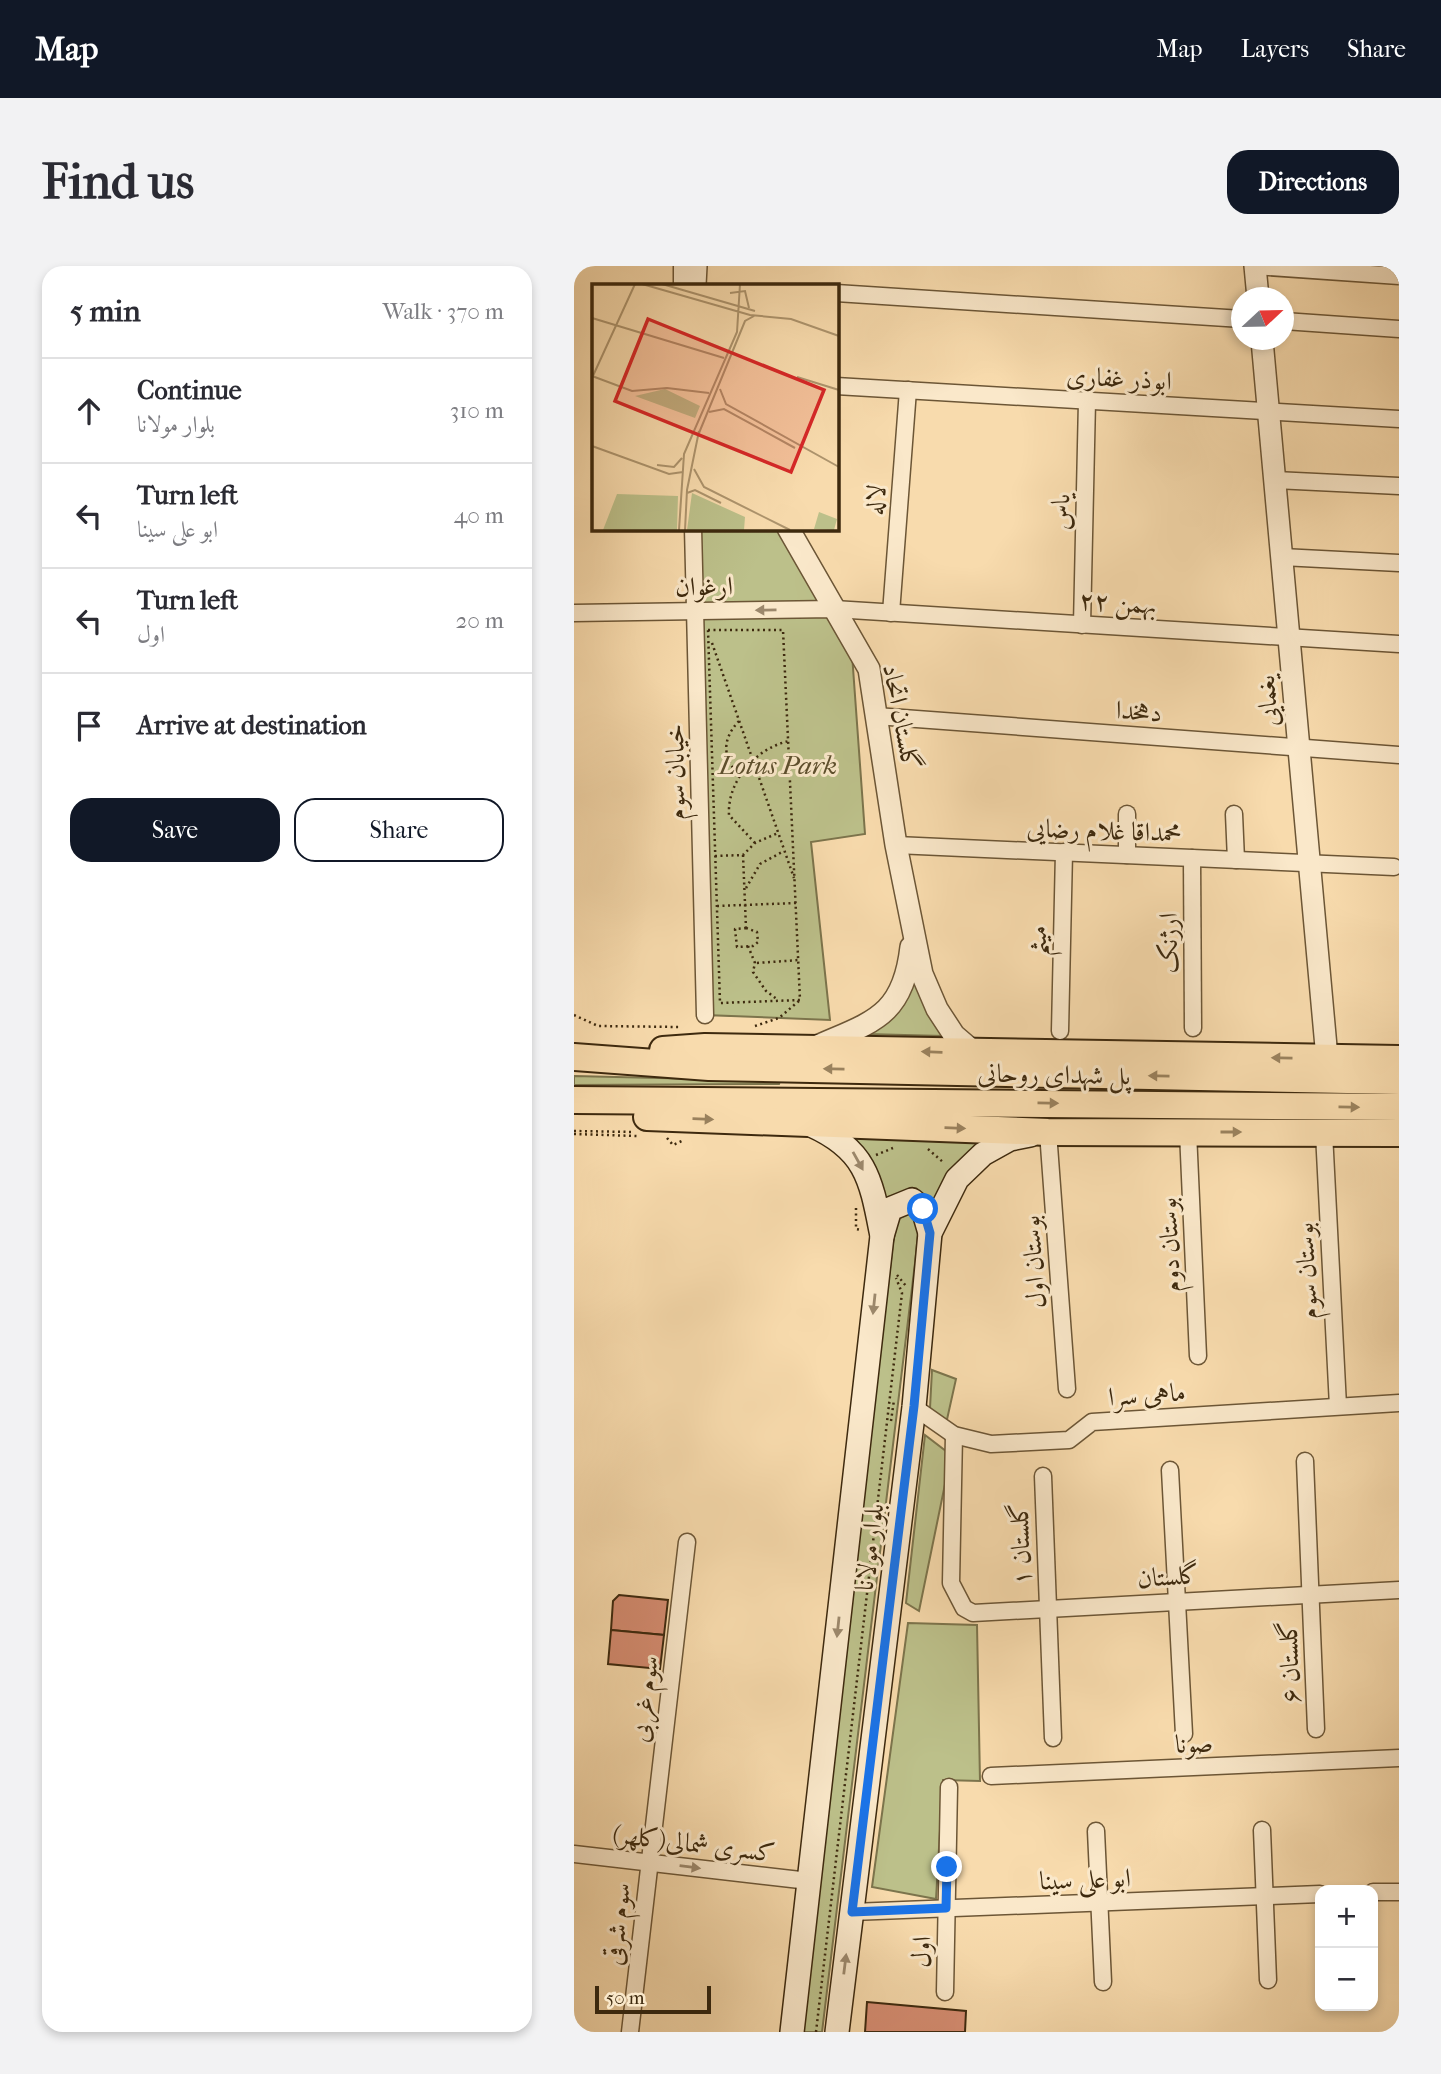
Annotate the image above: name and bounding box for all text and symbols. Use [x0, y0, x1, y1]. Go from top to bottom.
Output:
text: Map [35, 30, 98, 69]
text: Map [1157, 35, 1203, 63]
text: Layers [1241, 35, 1309, 63]
text: Share [1347, 35, 1406, 63]
button: Directions [1227, 150, 1399, 214]
text: Find us [42, 153, 194, 211]
inset map [592, 284, 838, 530]
north arrow [1231, 287, 1294, 350]
text: 5 min [70, 294, 141, 329]
text: Walk · 370 m [382, 298, 504, 325]
street label: ابوذر غفاری [1065, 360, 1173, 398]
text: Continue [137, 375, 242, 406]
icon: ahead [70, 392, 108, 430]
text: 310 m [450, 397, 504, 424]
text: بلوار مولانا [137, 411, 215, 438]
text: Turn left [137, 480, 238, 511]
street label: لاله [859, 484, 892, 517]
street label: یاس [1045, 491, 1076, 531]
icon: left [70, 497, 108, 535]
text: 40 m [454, 502, 504, 529]
text: ابو علی سینا [137, 516, 218, 543]
street label: ارغوان [675, 570, 733, 604]
street label: ۲۲ بهمن [1078, 584, 1158, 623]
text: Turn left [137, 585, 238, 616]
icon: left [70, 602, 108, 640]
one-way arrow [755, 604, 777, 616]
text: 20 m [455, 607, 504, 634]
text: اول [137, 621, 165, 648]
street label: گلستان اتحاد [876, 661, 927, 773]
street label: یغمایی [1250, 672, 1286, 728]
street label: دهخدا [1115, 694, 1163, 729]
icon: arrive [70, 707, 108, 745]
text: Arrive at destination [137, 710, 367, 741]
street label: خیابان سوم [659, 724, 699, 820]
park label: Lotus Park [717, 750, 837, 781]
button: Save [70, 798, 280, 862]
button: Share [294, 798, 504, 862]
street label: محمداقا غلام رضایی [1026, 812, 1182, 856]
street label: ارژنک [1153, 913, 1184, 973]
street label: میثم [1022, 925, 1063, 957]
one-way arrow [921, 1047, 943, 1058]
one-way arrow [1271, 1052, 1293, 1064]
street label: پل شهدای روحانی [977, 1058, 1132, 1094]
one-way arrow [823, 1064, 845, 1075]
one-way arrow [1148, 1070, 1170, 1082]
one-way arrow [1038, 1098, 1060, 1109]
one-way arrow [1339, 1101, 1361, 1113]
one-way arrow [692, 1113, 714, 1124]
one-way arrow [944, 1122, 966, 1133]
one-way arrow [1220, 1126, 1242, 1138]
one-way arrow [852, 1151, 864, 1171]
route start [907, 1193, 938, 1224]
street label: بوستان دوم [1152, 1196, 1194, 1293]
street label: بوستان اول [1015, 1214, 1053, 1310]
street label: بوستان سوم [1288, 1221, 1332, 1320]
one-way arrow [868, 1293, 879, 1315]
street label: ماهی سرا [1107, 1376, 1187, 1414]
street label: بلوار مولانا [849, 1501, 891, 1593]
street label: گلستان ۱ [1004, 1502, 1037, 1586]
street label: گلستان [1136, 1559, 1200, 1594]
one-way arrow [832, 1616, 843, 1638]
street label: گلستان ۶ [1273, 1620, 1306, 1704]
street label: سوم غربی [624, 1654, 672, 1745]
street label: صونا [1174, 1727, 1214, 1761]
street label: کسری شمالی(کلهر) [611, 1818, 777, 1870]
route end [931, 1851, 962, 1882]
one-way arrow [680, 1862, 702, 1873]
street label: ابو علی سینا [1039, 1862, 1131, 1900]
street label: سوم شرقی [598, 1881, 644, 1968]
map controls [1315, 1885, 1378, 2011]
button: + [1315, 1885, 1378, 1948]
street label: اول [906, 1936, 937, 1968]
button: − [1315, 1948, 1378, 2011]
one-way arrow [840, 1953, 851, 1975]
scale bar [595, 1983, 710, 2015]
text: 50 m [606, 1987, 645, 2009]

